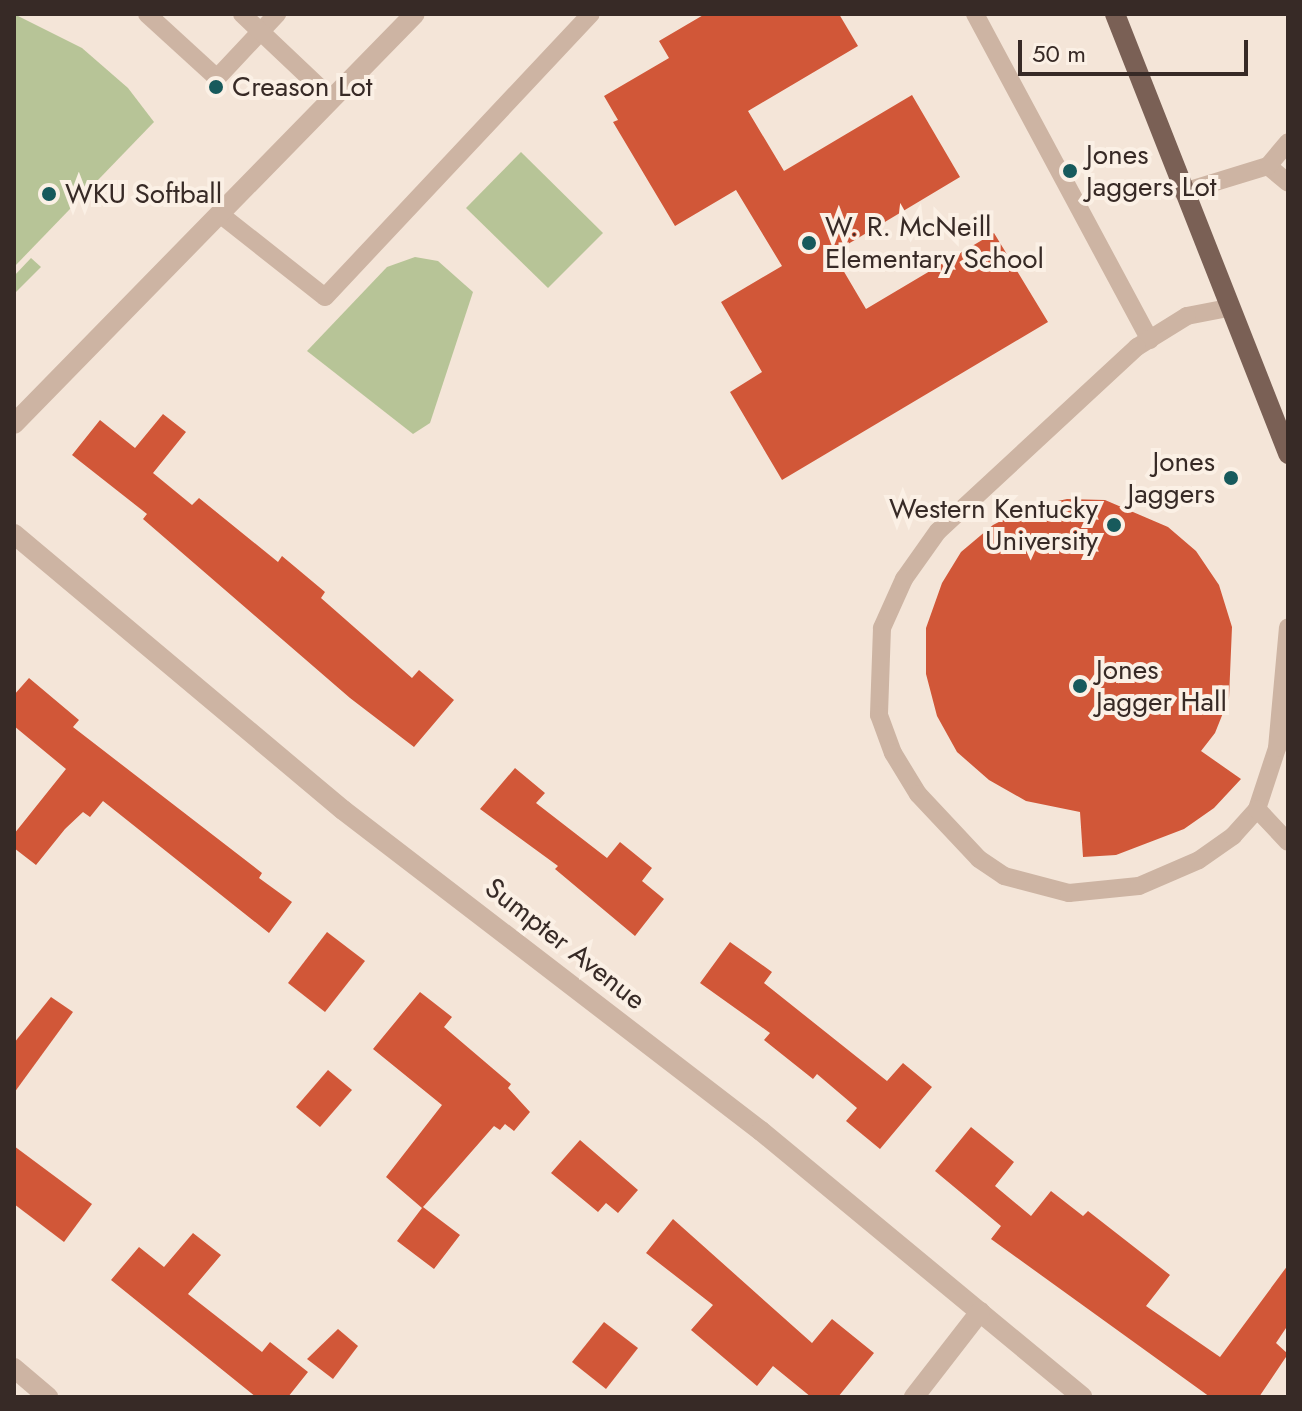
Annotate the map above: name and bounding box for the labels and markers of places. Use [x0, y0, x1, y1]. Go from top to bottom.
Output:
place label: Creason Lot [232, 70, 373, 104]
marker: Creason Lot [207, 78, 225, 96]
place label: Jones Jaggers Lot [1086, 138, 1216, 204]
marker: Jones Jaggers Lot [1061, 162, 1079, 180]
place label: WKU Softball [65, 177, 222, 211]
marker: WKU Softball [40, 185, 58, 203]
place label: W. R. McNeill Elementary School [825, 210, 1044, 276]
marker: W. R. McNeill Elementary School [800, 234, 818, 252]
place label: Jones Jaggers [1128, 445, 1215, 511]
marker: Jones Jaggers [1222, 469, 1240, 487]
place label: Western Kentucky University [889, 492, 1098, 558]
marker: Western Kentucky University [1105, 516, 1123, 534]
place label: Jones Jagger Hall [1096, 653, 1227, 719]
marker: Jones Jagger Hall [1071, 677, 1089, 695]

